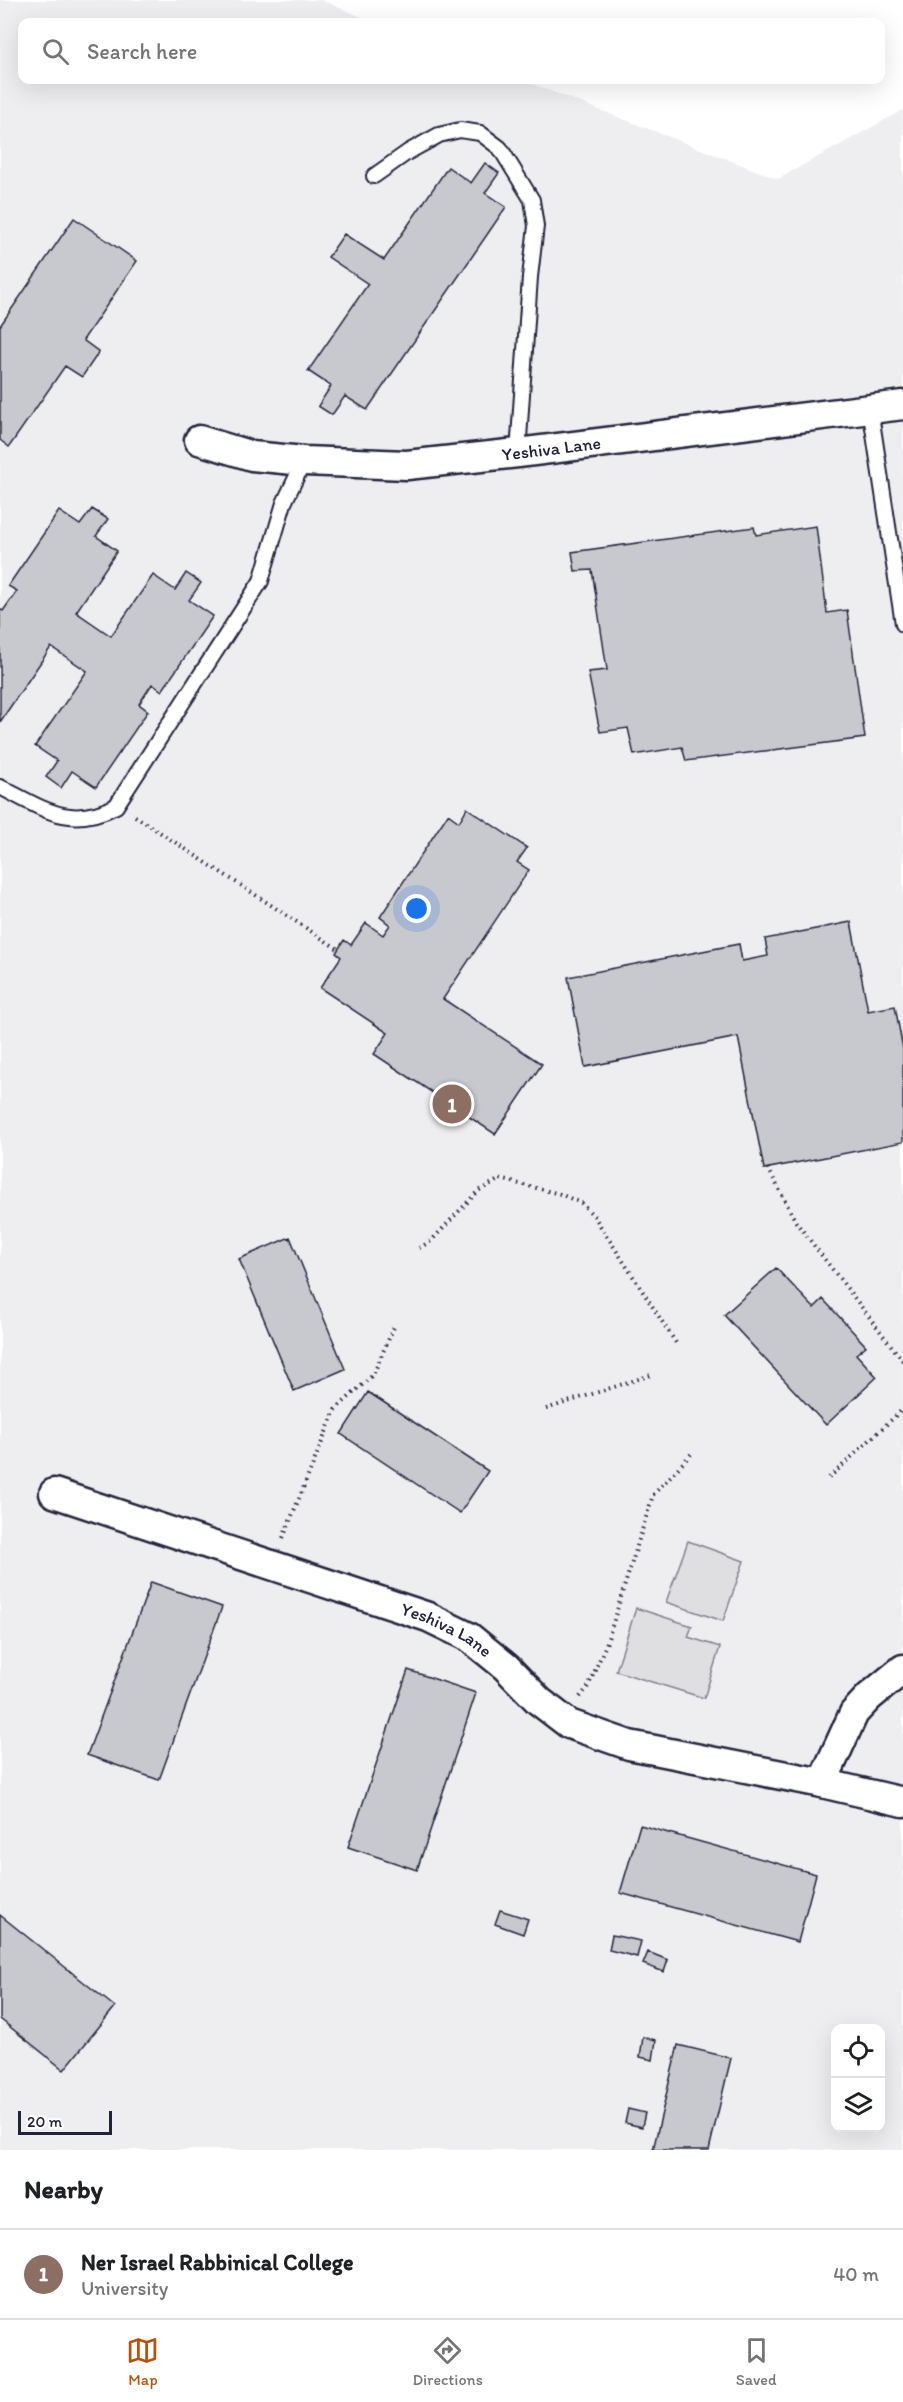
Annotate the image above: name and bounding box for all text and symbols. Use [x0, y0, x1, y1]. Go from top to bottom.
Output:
search box [18, 18, 885, 84]
icon: search [39, 35, 72, 68]
text: Search here [87, 38, 197, 65]
street label: Yeshiva Lane [501, 432, 602, 466]
your location [402, 894, 431, 923]
pin: 1 [432, 1082, 472, 1126]
street label: Yeshiva Lane [398, 1598, 496, 1662]
map controls [831, 2024, 885, 2132]
button: locate [831, 2024, 885, 2078]
button: layers [831, 2078, 885, 2132]
scale bar [18, 2108, 112, 2136]
text: 20 m [27, 2112, 62, 2131]
text: Nearby [24, 2173, 103, 2205]
text: Ner Israel Rabbinical College [81, 2249, 354, 2276]
text: 1 [39, 2262, 48, 2286]
text: 40 m [833, 2262, 879, 2286]
text: University [81, 2276, 168, 2300]
tab: Map [126, 2334, 159, 2389]
tab: Directions [412, 2334, 483, 2389]
tab: Saved [736, 2334, 777, 2389]

